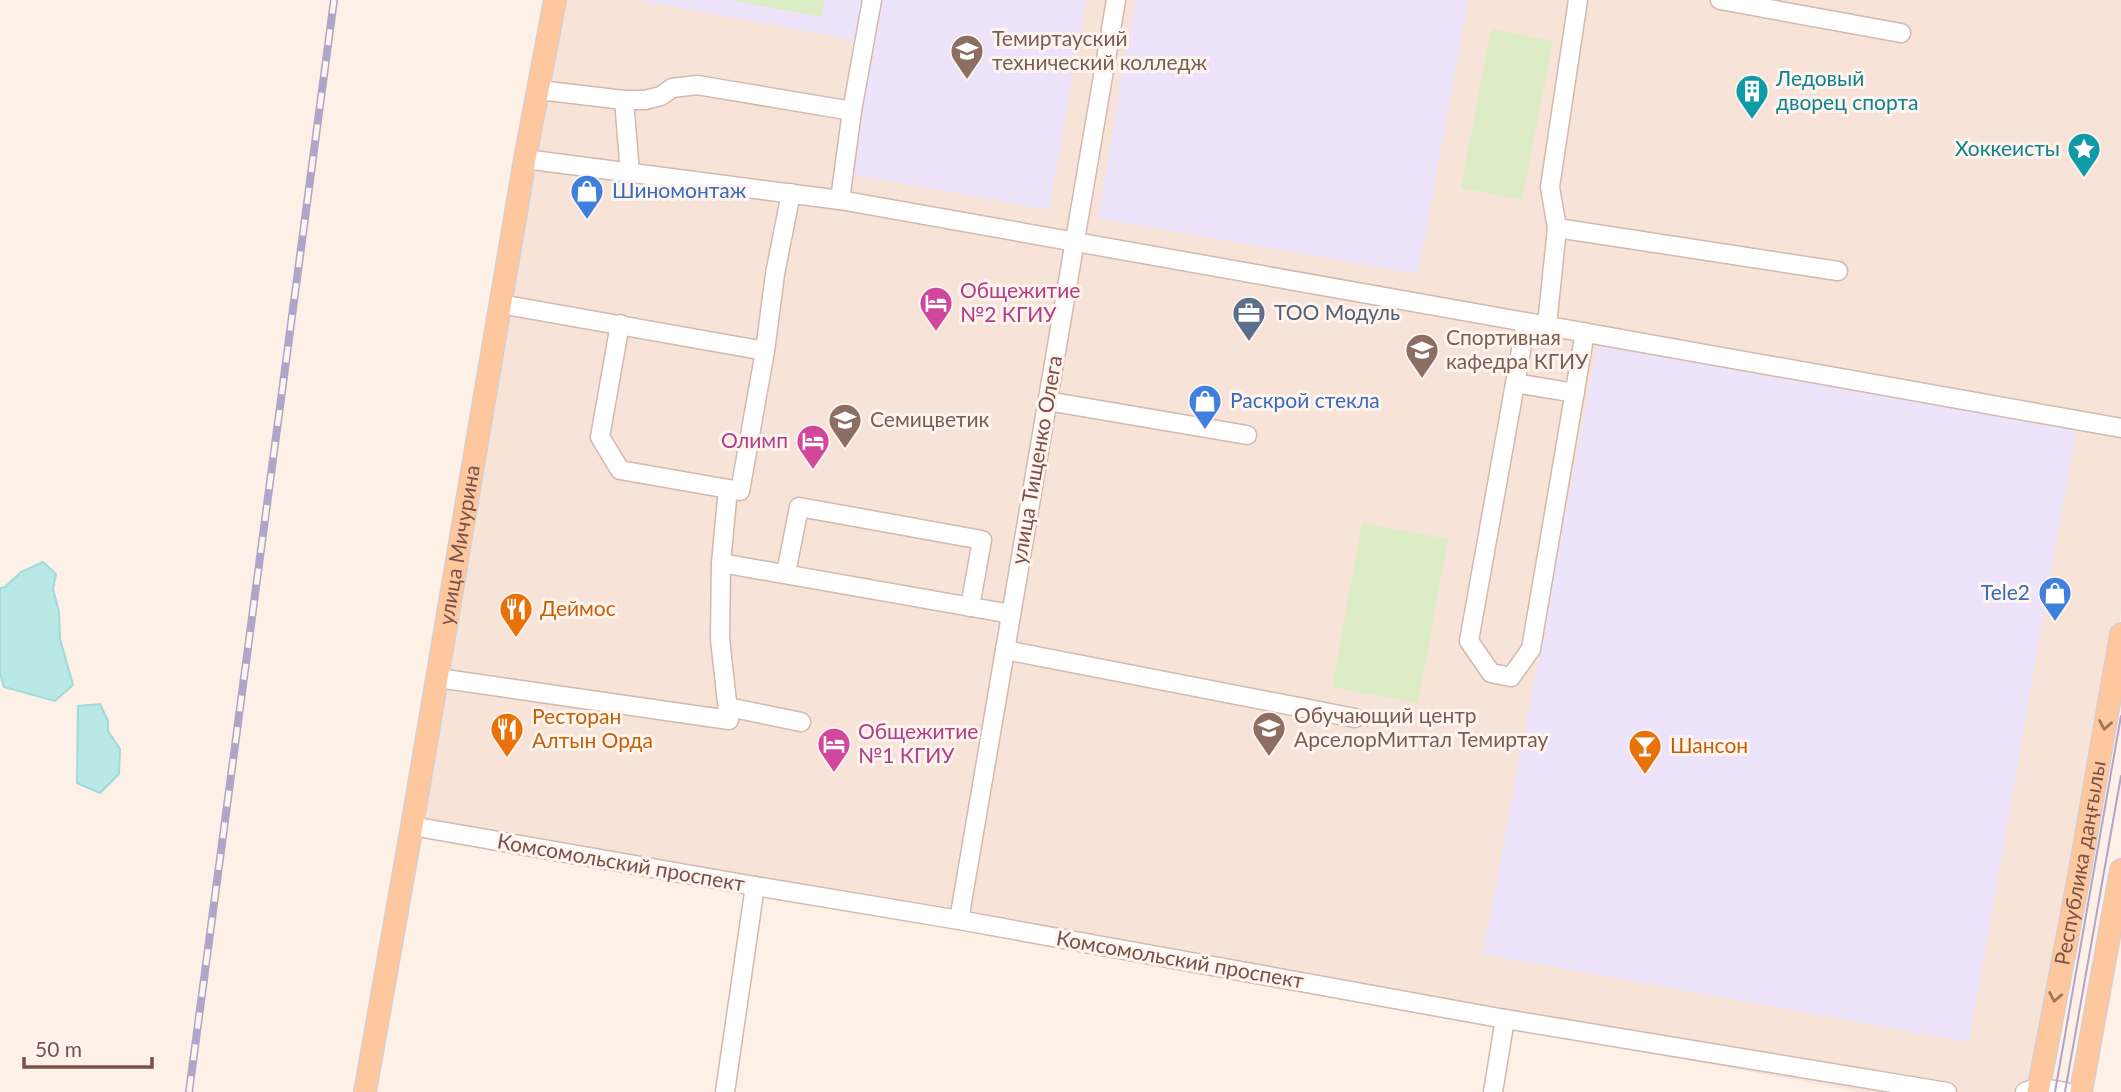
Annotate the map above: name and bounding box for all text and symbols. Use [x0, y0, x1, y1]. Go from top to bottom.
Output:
place label: Темиртауский технический колледж [992, 25, 1207, 74]
school or university icon: Темиртауский технический колледж [948, 32, 986, 81]
place label: Ледовый дворец спорта [1775, 65, 1918, 114]
building icon: Ледовый дворец спорта [1733, 72, 1771, 121]
place icon: Хоккеисты [2065, 130, 2103, 179]
place label: Хоккеисты [1955, 135, 2060, 160]
shop icon: Шиномонтаж [568, 172, 606, 221]
place label: Шиномонтаж [612, 177, 747, 202]
place label: Общежитие №2 КГИУ [960, 277, 1080, 326]
hotel icon: Общежитие №2 КГИУ [917, 284, 955, 333]
office icon: ТОО Модуль [1230, 294, 1268, 343]
place label: ТОО Модуль [1274, 299, 1400, 324]
place label: Спортивная кафедра КГИУ [1446, 324, 1589, 373]
school or university icon: Спортивная кафедра КГИУ [1403, 331, 1441, 380]
street label: улица Тищенко Олега [1005, 353, 1066, 566]
shop icon: Раскрой стекла [1186, 382, 1224, 431]
place label: Раскрой стекла [1230, 387, 1380, 412]
school or university icon: Семицветик [826, 401, 864, 450]
place label: Семицветик [870, 406, 990, 431]
hotel icon: Олимп [794, 422, 832, 471]
place label: Олимп [721, 427, 788, 452]
street label: улица Мичурина [432, 463, 484, 627]
shop icon: Tele2 [2036, 574, 2074, 623]
place label: Tele2 [1981, 579, 2030, 604]
restaurant icon: Деймос [497, 590, 535, 639]
place label: Деймос [540, 595, 616, 620]
place label: Обучающий центр АрселорМиттал Темиртау [1294, 702, 1548, 751]
place label: Ресторан Алтын Орда [532, 703, 653, 752]
school or university icon: Обучающий центр АрселорМиттал Темиртау [1250, 709, 1288, 758]
restaurant icon: Ресторан Алтын Орда [488, 710, 526, 759]
place label: Общежитие №1 КГИУ [858, 718, 978, 767]
one-way arrow [2098, 719, 2113, 731]
hotel icon: Общежитие №1 КГИУ [815, 725, 853, 774]
bar icon: Шансон [1626, 727, 1664, 776]
place label: Шансон [1670, 732, 1748, 757]
street label: Республика даңғылы [2048, 759, 2110, 967]
street label: Комсомольский проспект [496, 827, 747, 896]
street label: Комсомольский проспект [1055, 924, 1306, 993]
one-way arrow [2049, 991, 2064, 1003]
scale bar [24, 1026, 152, 1070]
text: 50 m [35, 1036, 82, 1061]

